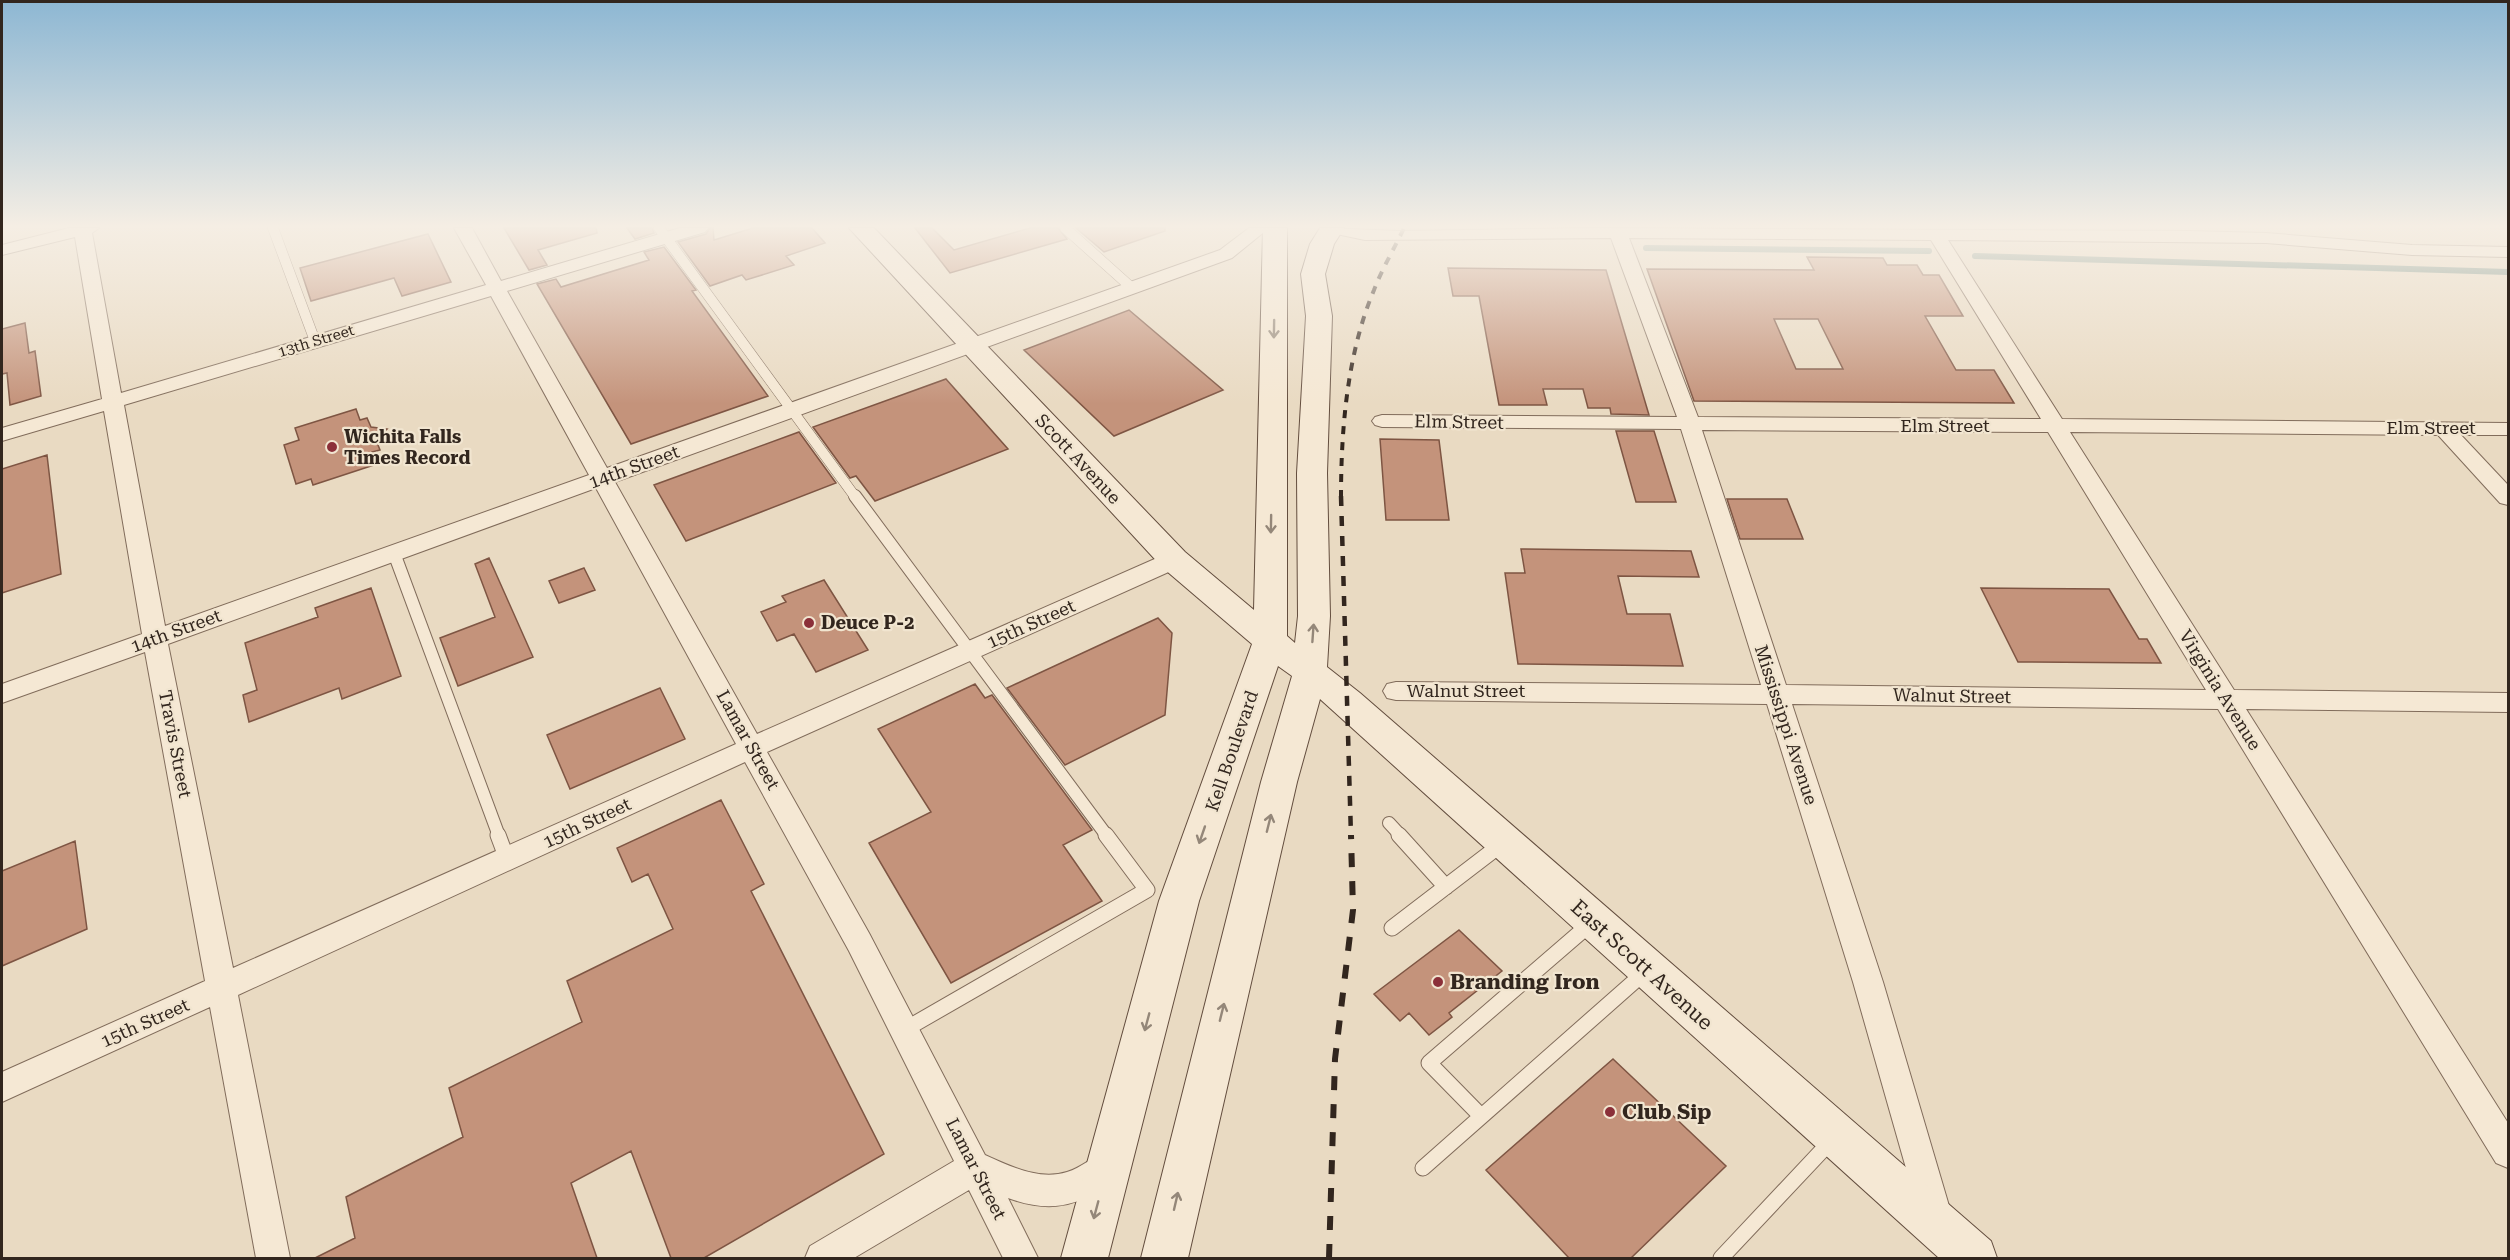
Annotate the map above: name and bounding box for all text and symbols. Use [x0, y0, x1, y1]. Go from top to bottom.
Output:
one-way arrow [1268, 318, 1280, 338]
street label: 13th Street [276, 321, 357, 361]
street label: Scott Avenue [1031, 409, 1125, 508]
street label: Elm Street [1414, 410, 1504, 433]
street label: Elm Street [1900, 415, 1990, 436]
street label: Elm Street [2386, 417, 2476, 438]
place label: Wichita Falls Times Record [344, 426, 470, 468]
marker: Wichita Falls Times Record [325, 440, 339, 454]
street label: 14th Street [586, 440, 682, 493]
one-way arrow [1265, 513, 1277, 533]
street label: 15th Street [983, 595, 1079, 652]
street label: 14th Street [128, 604, 224, 657]
place label: Deuce P-2 [821, 612, 914, 633]
marker: Deuce P-2 [802, 616, 816, 630]
one-way arrow [1308, 624, 1319, 644]
street label: Virginia Avenue [2175, 626, 2266, 754]
street label: Mississippi Avenue [1751, 642, 1822, 808]
street label: Walnut Street [1407, 680, 1525, 701]
street label: Walnut Street [1893, 684, 2012, 707]
street label: Lamar Street [712, 686, 785, 794]
street label: Kell Boulevard [1201, 687, 1262, 814]
street label: Travis Street [155, 688, 196, 800]
street label: 15th Street [539, 793, 634, 852]
one-way arrow [1264, 813, 1276, 832]
one-way arrow [1196, 825, 1207, 844]
street label: East Scott Avenue [1566, 895, 1718, 1035]
place label: Branding Iron [1450, 970, 1600, 994]
marker: Branding Iron [1431, 975, 1445, 989]
street label: 15th Street [97, 994, 193, 1051]
one-way arrow [1217, 1003, 1229, 1022]
one-way arrow [1140, 1012, 1152, 1031]
place label: Club Sip [1622, 1100, 1711, 1124]
marker: Club Sip [1603, 1105, 1617, 1119]
street label: Lamar Street [942, 1115, 1011, 1223]
one-way arrow [1171, 1192, 1183, 1211]
one-way arrow [1090, 1201, 1102, 1220]

